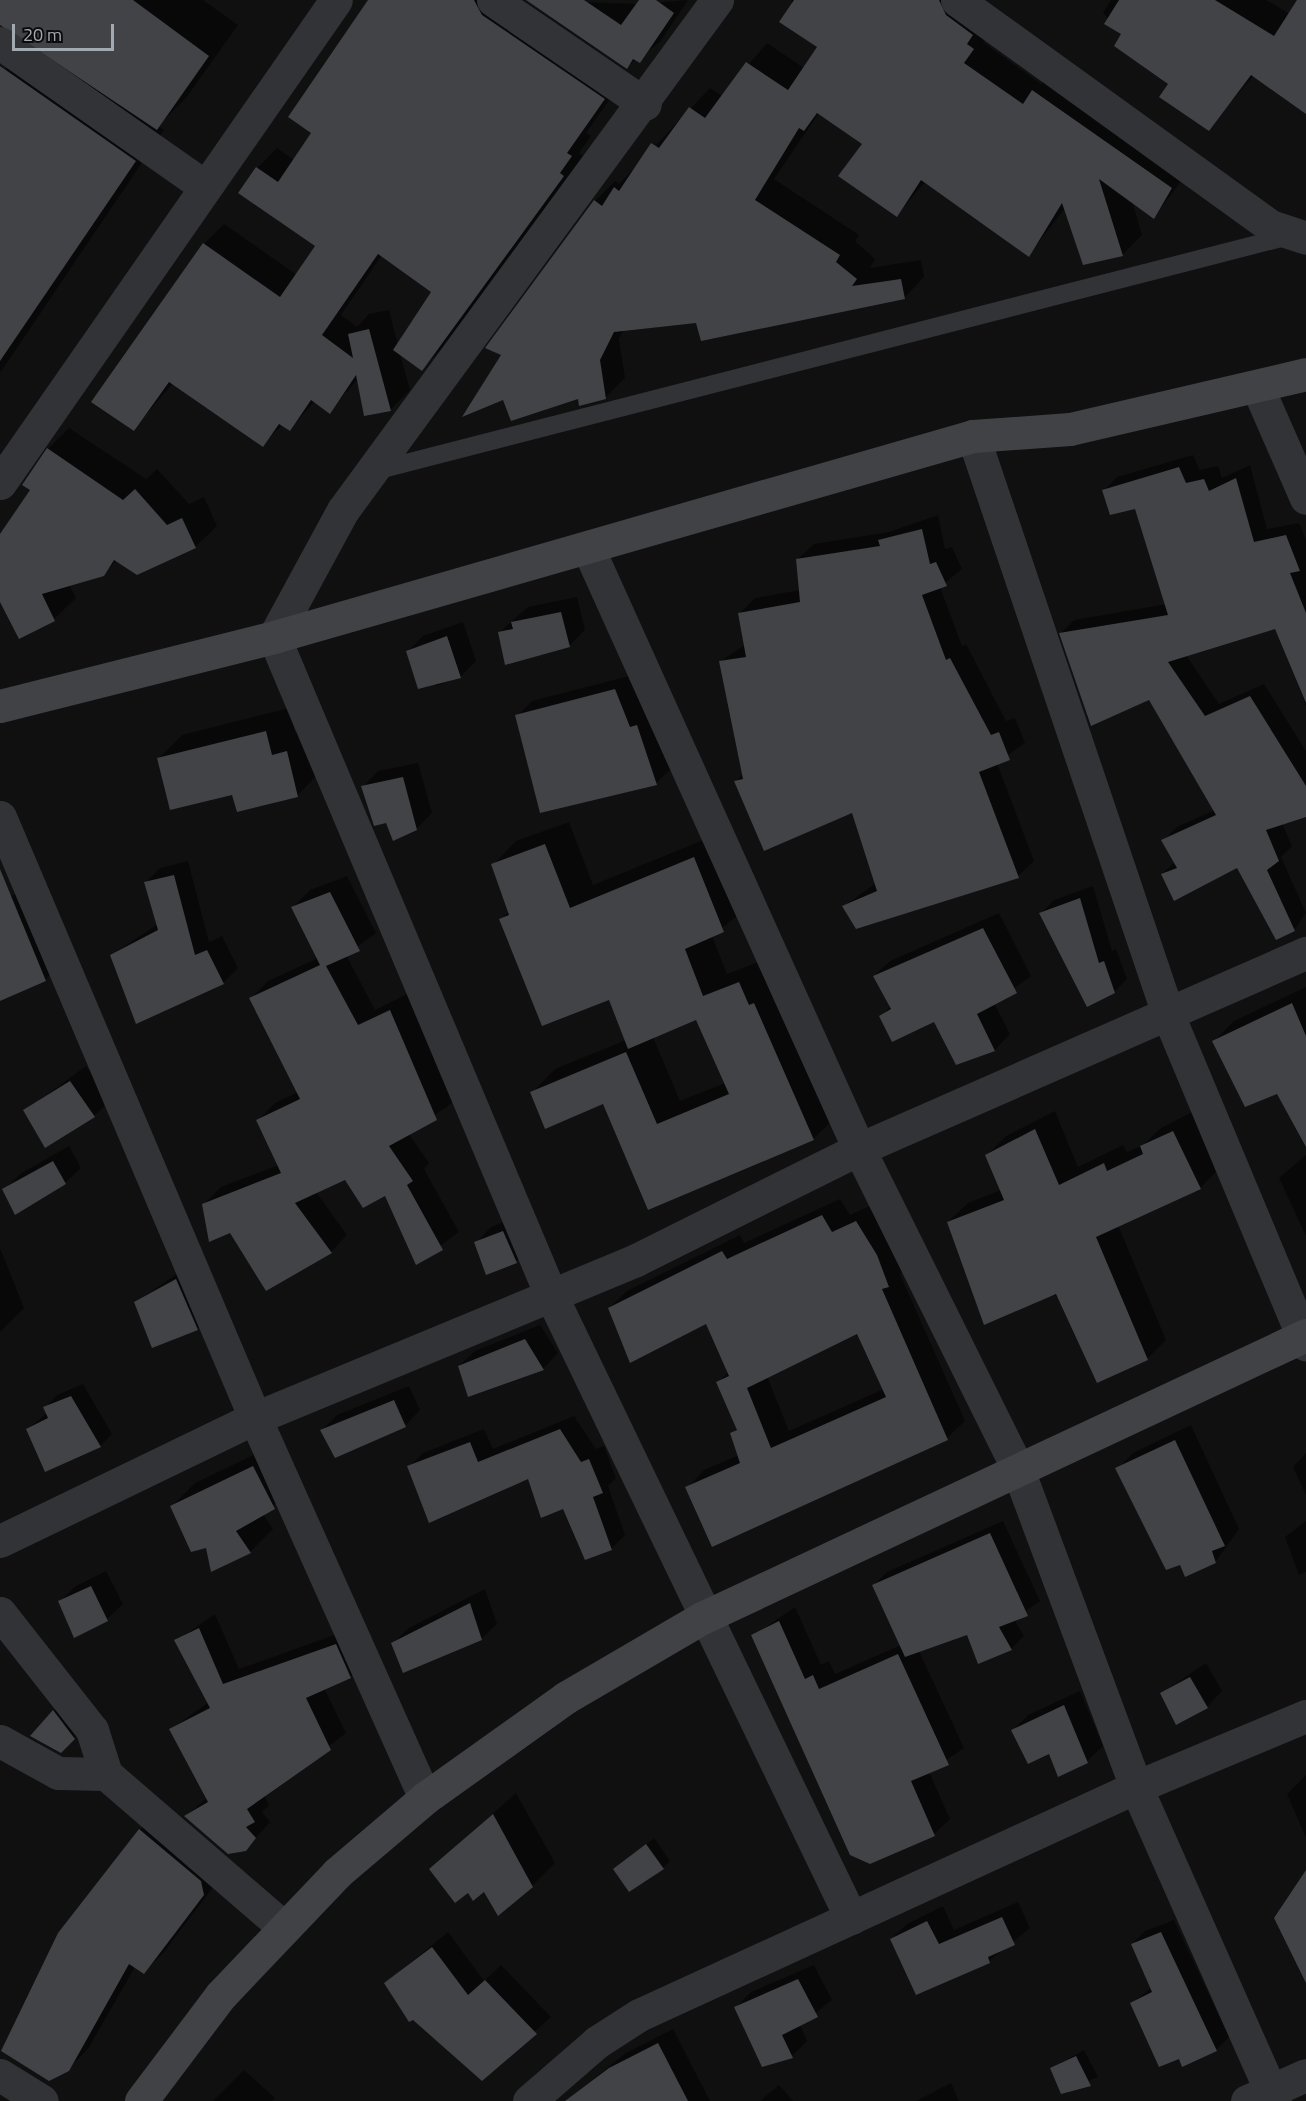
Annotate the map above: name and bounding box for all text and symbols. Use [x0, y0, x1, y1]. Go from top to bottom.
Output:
scale bar [15, 12, 117, 50]
text: 20 m [23, 21, 62, 48]

